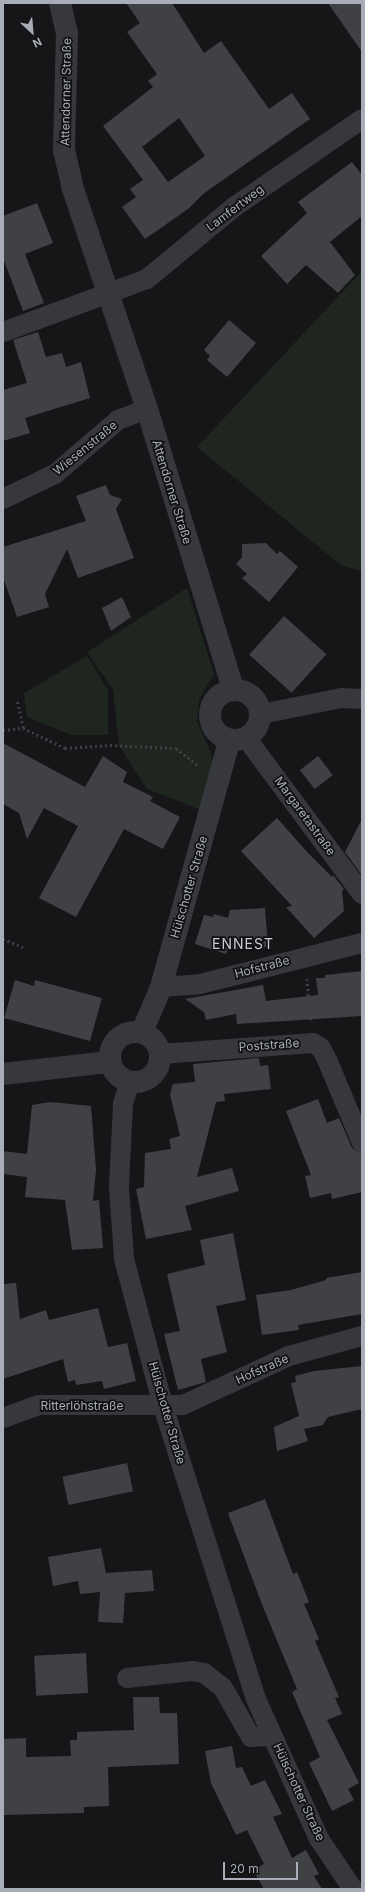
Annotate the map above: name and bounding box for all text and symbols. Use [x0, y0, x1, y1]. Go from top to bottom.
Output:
north arrow [12, 12, 52, 52]
text: N [30, 35, 44, 51]
street label: Attendorner Straße [58, 38, 74, 146]
street label: Lamfertweg [204, 182, 266, 234]
street label: Wiesenstraße [50, 418, 120, 478]
street label: Attendorner Straße [149, 438, 195, 546]
street label: Margaretastraße [272, 774, 338, 858]
street label: Hülschotter Straße [167, 834, 211, 940]
district label: ENNEST [212, 936, 274, 952]
street label: Hofstraße [233, 953, 291, 981]
street label: Poststraße [238, 1036, 300, 1054]
street label: Hofstraße [233, 1351, 291, 1387]
street label: Hülschotter Straße [145, 1360, 189, 1466]
street label: Ritterlöhstraße [41, 1399, 123, 1413]
street label: Hülschotter Straße [270, 1741, 328, 1843]
scale bar [225, 1854, 300, 1880]
text: 20 m [230, 1861, 259, 1876]

